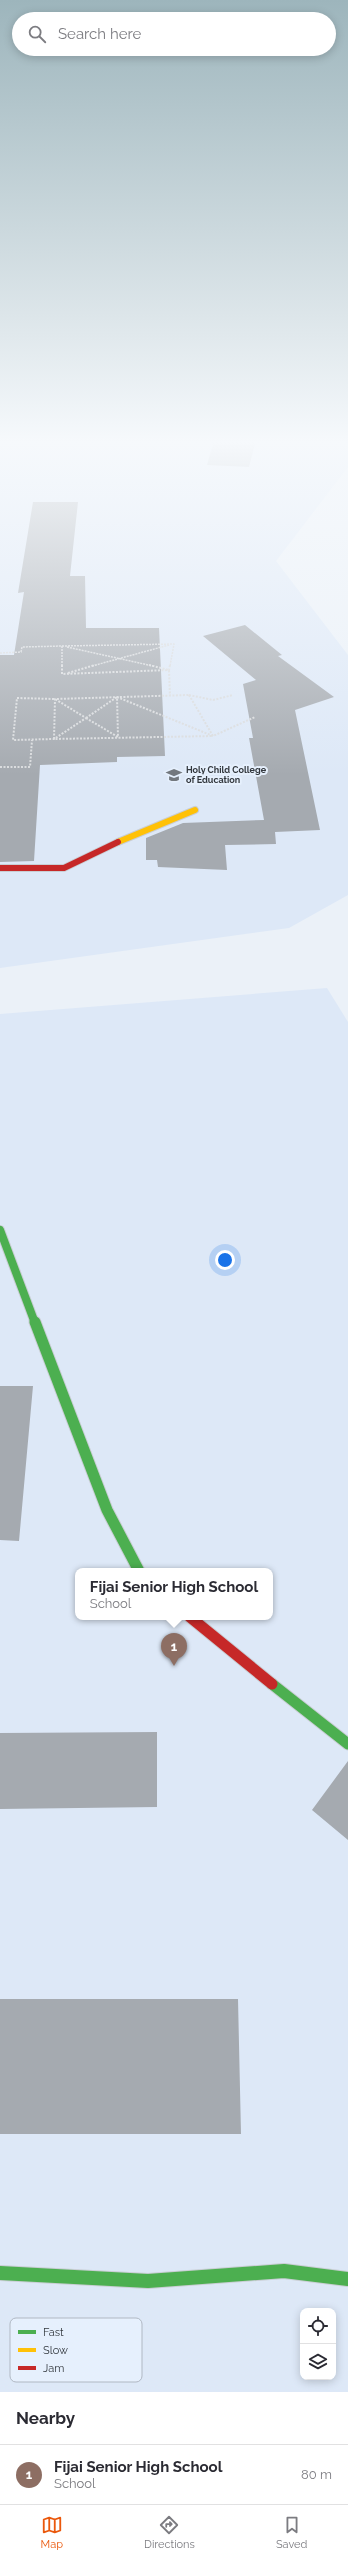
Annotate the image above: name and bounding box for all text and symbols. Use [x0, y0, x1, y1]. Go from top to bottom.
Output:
search box [12, 12, 336, 56]
icon: search [26, 23, 48, 45]
text: Search here [58, 25, 141, 43]
place label: Holy Child College of Education [186, 765, 267, 785]
school or university icon: Holy Child College of Education [165, 766, 183, 784]
your location [215, 1250, 235, 1270]
popup [75, 1568, 273, 1620]
text: Fijai Senior High School [90, 1578, 258, 1596]
text: School [90, 1596, 131, 1611]
pin: 1 [161, 1633, 187, 1666]
map controls [300, 2308, 336, 2380]
button: locate [300, 2308, 336, 2344]
legend [10, 2318, 142, 2382]
text: Fast [43, 2326, 64, 2339]
text: Slow [43, 2344, 68, 2357]
button: layers [300, 2344, 336, 2380]
text: Jam [43, 2362, 64, 2375]
text: Nearby [16, 2408, 75, 2428]
text: Fijai Senior High School [54, 2458, 222, 2476]
text: 1 [26, 2467, 32, 2482]
text: 80 m [301, 2467, 332, 2482]
text: School [54, 2476, 96, 2491]
tab: Map [41, 2514, 63, 2551]
tab: Directions [144, 2514, 195, 2551]
tab: Saved [276, 2514, 307, 2551]

